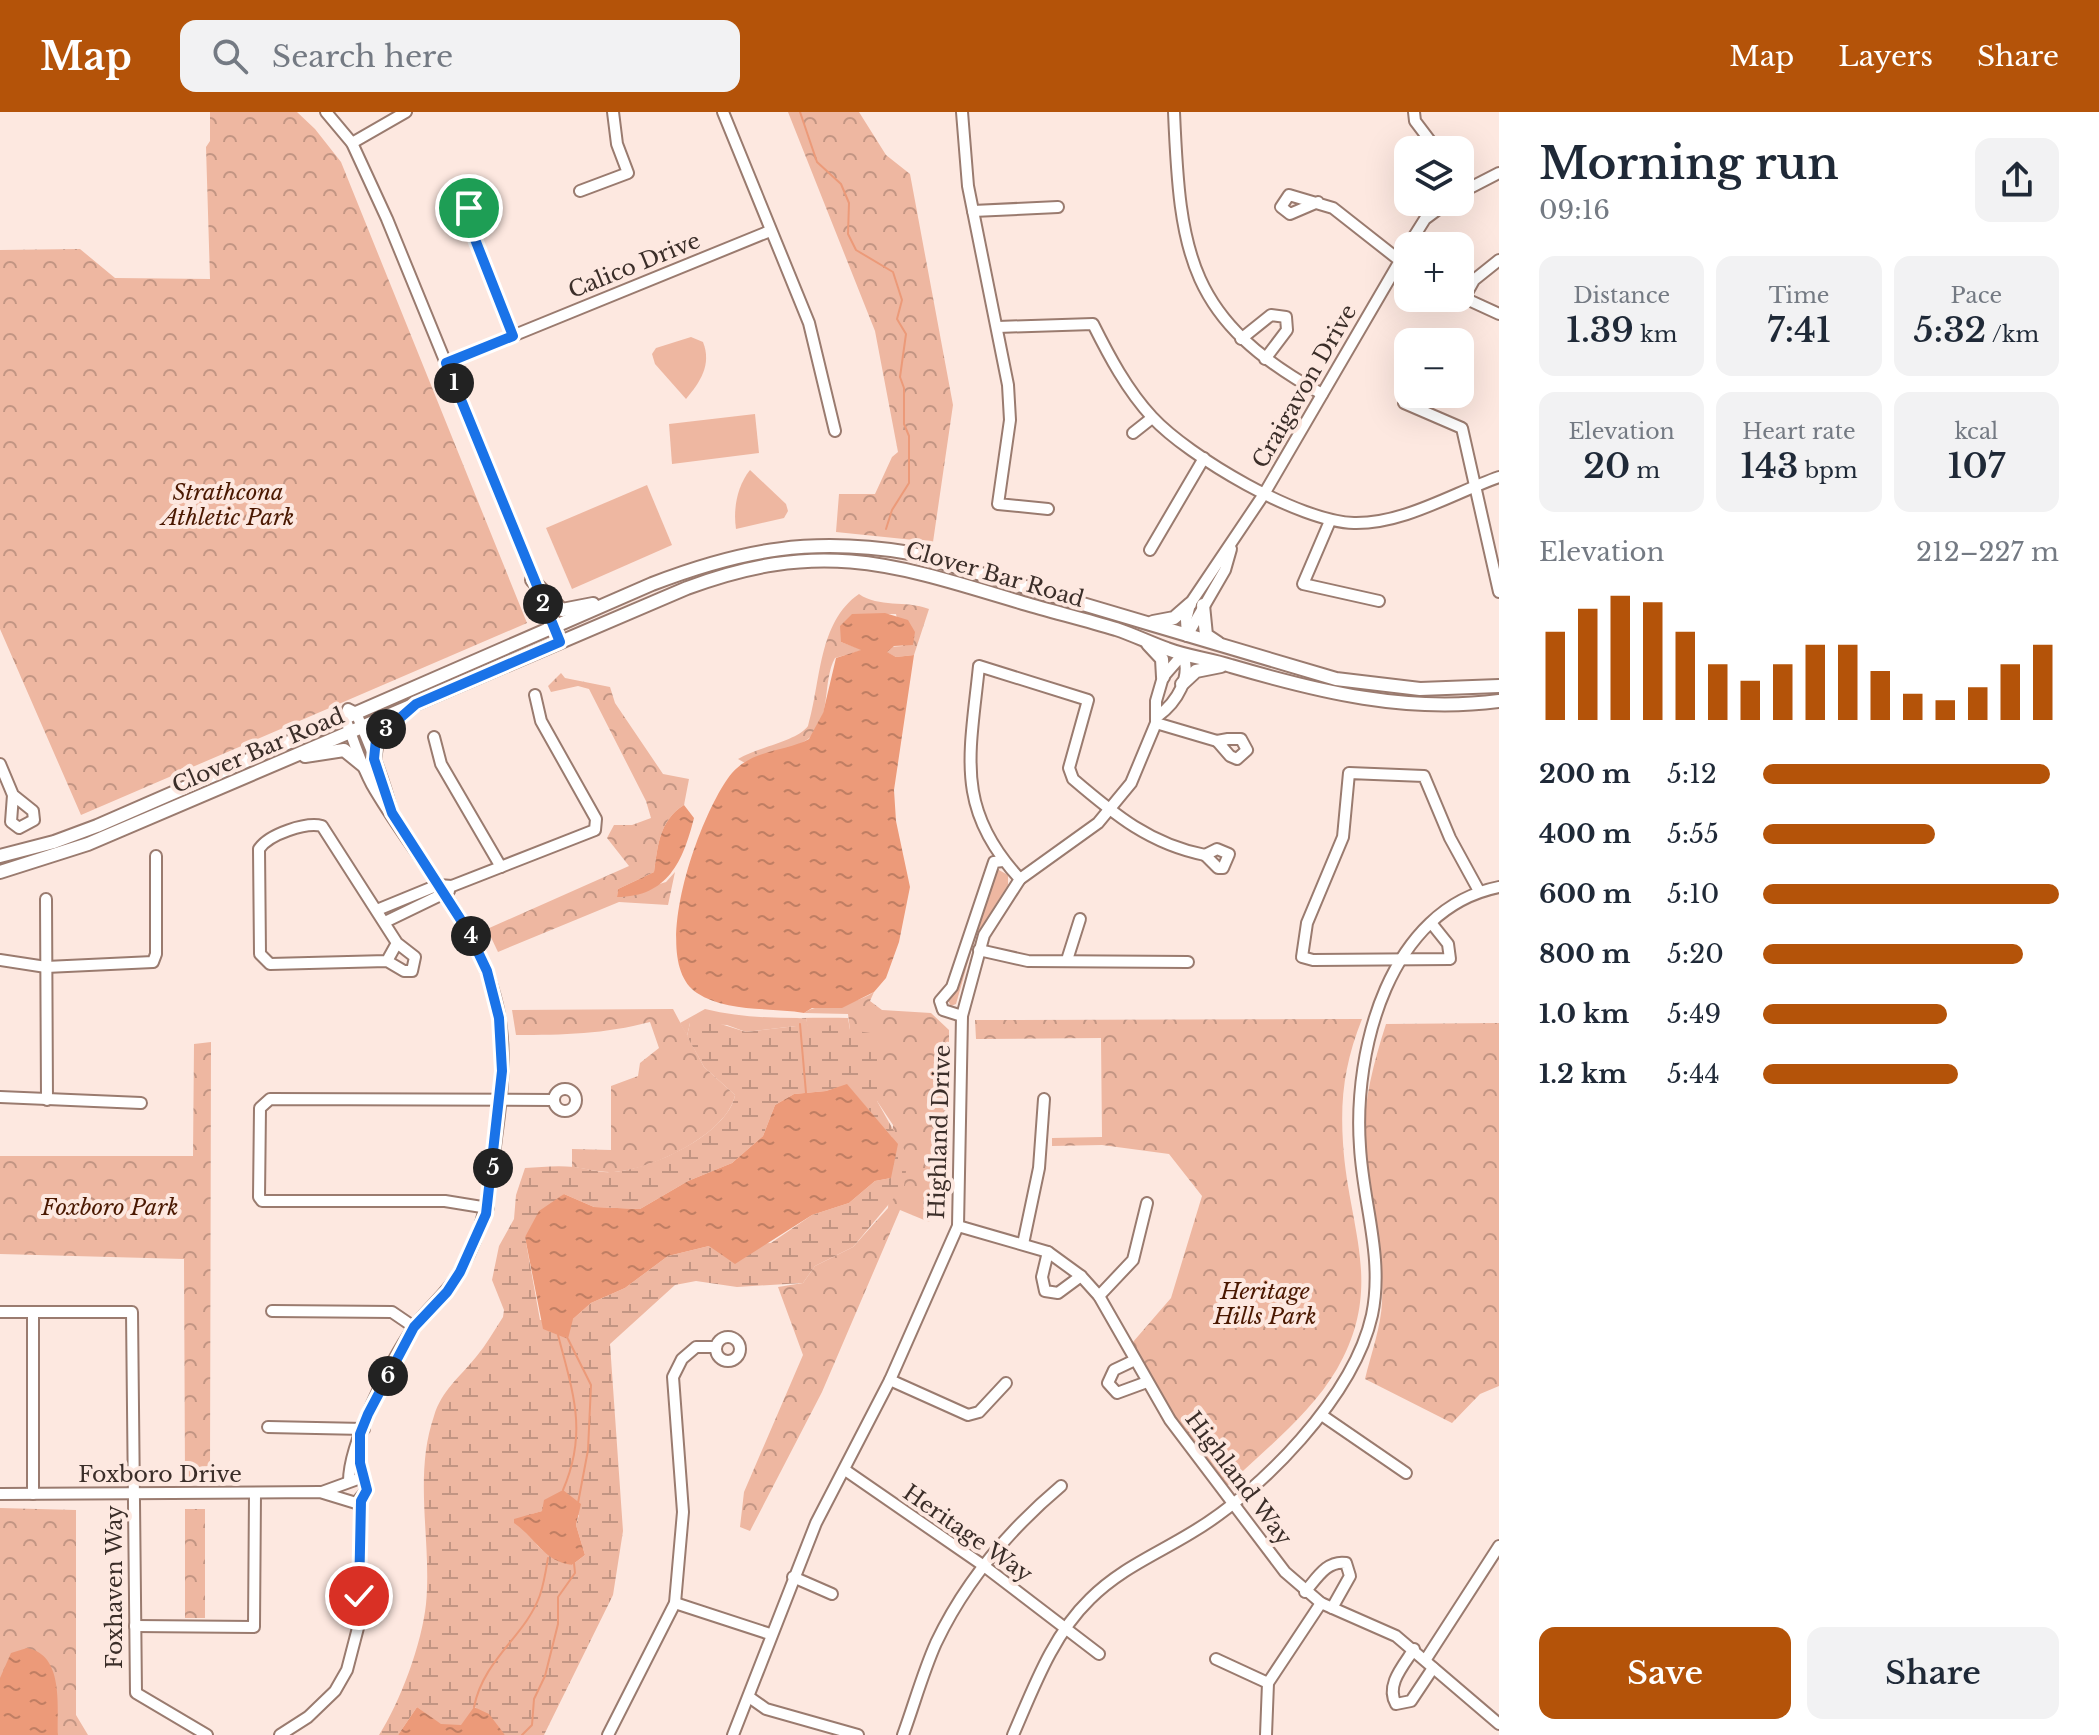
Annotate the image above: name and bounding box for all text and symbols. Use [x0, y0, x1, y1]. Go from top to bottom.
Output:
search box [180, 20, 740, 92]
text: Map [40, 33, 132, 80]
icon: search [208, 34, 252, 78]
text: Search here [272, 38, 453, 75]
text: Map [1729, 39, 1794, 74]
text: Layers [1838, 39, 1933, 74]
text: Share [1977, 39, 2059, 74]
map controls [1394, 136, 1474, 408]
button: layers [1394, 136, 1474, 216]
text: Morning run [1539, 136, 1839, 191]
button: share [1975, 138, 2059, 222]
pin [435, 174, 503, 242]
icon: arrive [447, 186, 491, 230]
text: 09:16 [1539, 194, 1610, 226]
street label: Calico Drive [564, 227, 704, 304]
button: + [1394, 232, 1474, 312]
text: Distance [1573, 282, 1670, 309]
text: Time [1769, 282, 1829, 309]
text: Pace [1951, 282, 2002, 309]
street label: Craigavon Drive [1247, 300, 1362, 473]
text: 1.39 [1566, 309, 1634, 351]
text: 7:41 [1767, 309, 1831, 351]
text: 5:32 [1914, 309, 1986, 351]
text: km [1634, 321, 1677, 348]
text: /km [1986, 321, 2039, 348]
button: − [1394, 328, 1474, 408]
pin: 1 [434, 363, 474, 403]
text: 1 [449, 369, 459, 396]
text: Elevation [1569, 418, 1675, 445]
text: Heart rate [1742, 418, 1856, 445]
text: kcal [1954, 418, 1998, 445]
text: 20 [1583, 445, 1630, 487]
text: 143 [1740, 445, 1798, 487]
text: 107 [1948, 445, 2005, 487]
text: m [1630, 457, 1660, 484]
text: bpm [1798, 457, 1858, 484]
park label: Strathcona Athletic Park [159, 479, 294, 531]
street label: Clover Bar Road [903, 536, 1087, 613]
text: Elevation [1539, 536, 1665, 568]
text: 212–227 m [1916, 536, 2059, 568]
pin: 2 [523, 584, 563, 624]
text: 2 [536, 590, 550, 617]
street label: Clover Bar Road [168, 702, 348, 799]
pin: 3 [366, 709, 406, 749]
text: 3 [379, 715, 393, 742]
text: 200 m [1539, 758, 1631, 790]
text: 5:12 [1667, 758, 1717, 790]
text: 400 m [1539, 818, 1631, 850]
text: 5:55 [1667, 818, 1719, 850]
text: 600 m [1539, 878, 1631, 910]
text: 5:10 [1667, 878, 1719, 910]
pin: 4 [451, 916, 491, 956]
text: 4 [464, 922, 478, 949]
text: 800 m [1539, 938, 1630, 970]
text: 5:20 [1667, 938, 1724, 970]
text: 1.0 km [1539, 998, 1629, 1030]
text: 5:49 [1667, 998, 1721, 1030]
street label: Highland Drive [923, 1044, 956, 1220]
text: 1.2 km [1539, 1058, 1627, 1090]
text: 5:44 [1667, 1058, 1720, 1090]
pin: 5 [473, 1148, 513, 1188]
text: 5 [486, 1154, 500, 1181]
park label: Foxboro Park [41, 1194, 178, 1221]
park label: Heritage Hills Park [1212, 1278, 1317, 1330]
pin: 6 [368, 1356, 408, 1396]
text: 6 [381, 1362, 395, 1389]
street label: Highland Way [1179, 1406, 1298, 1551]
street label: Foxboro Drive [78, 1461, 242, 1488]
street label: Heritage Way [898, 1479, 1038, 1588]
street label: Foxhaven Way [101, 1505, 128, 1669]
pin [325, 1562, 393, 1630]
icon: check [337, 1574, 381, 1618]
button: Save [1539, 1627, 1791, 1719]
button: Share [1807, 1627, 2059, 1719]

